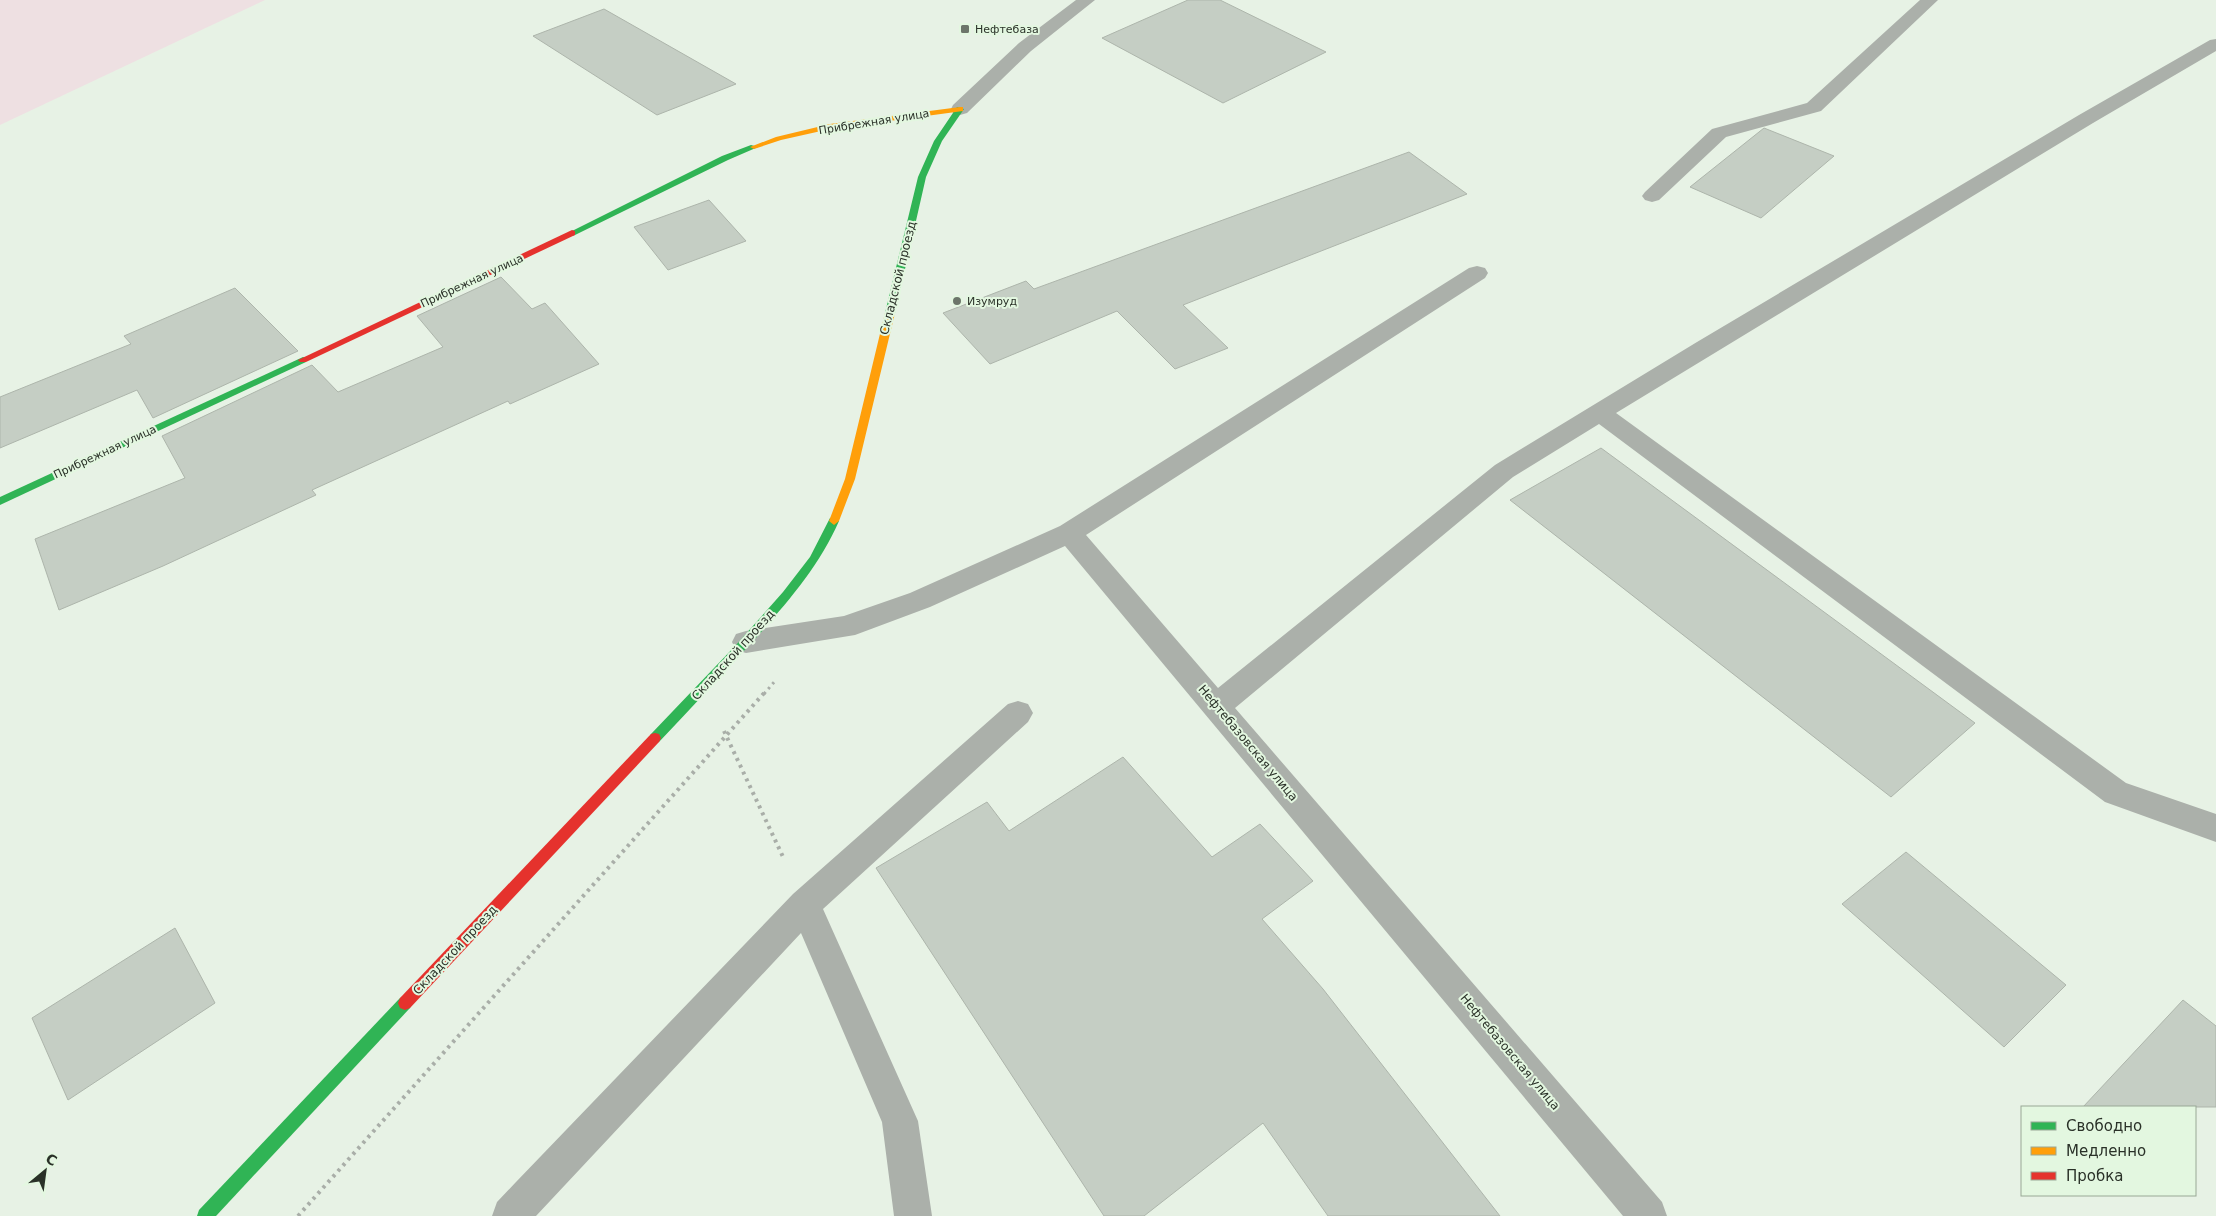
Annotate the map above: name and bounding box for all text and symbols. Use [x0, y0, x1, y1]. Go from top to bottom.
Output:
marker: Нефтебаза [959, 23, 971, 35]
place label: Нефтебаза [975, 23, 1039, 36]
street label: Прибрежная улица [818, 107, 930, 137]
street label: Складской проезд [877, 220, 919, 336]
street label: Прибрежная улица [419, 251, 525, 311]
marker: Изумруд [951, 295, 963, 307]
place label: Изумруд [967, 295, 1017, 308]
street label: Прибрежная улица [52, 422, 158, 482]
street label: Складской проезд [689, 607, 777, 703]
street label: Нефтебазовская улица [1195, 682, 1301, 804]
street label: Складской проезд [410, 903, 500, 997]
street label: Нефтебазовская улица [1457, 991, 1563, 1113]
legend [2021, 1106, 2196, 1196]
text: Свободно [2066, 1117, 2142, 1135]
text: Медленно [2066, 1142, 2146, 1160]
north arrow [20, 1146, 70, 1196]
text: С [43, 1150, 60, 1169]
text: Пробка [2066, 1167, 2123, 1185]

